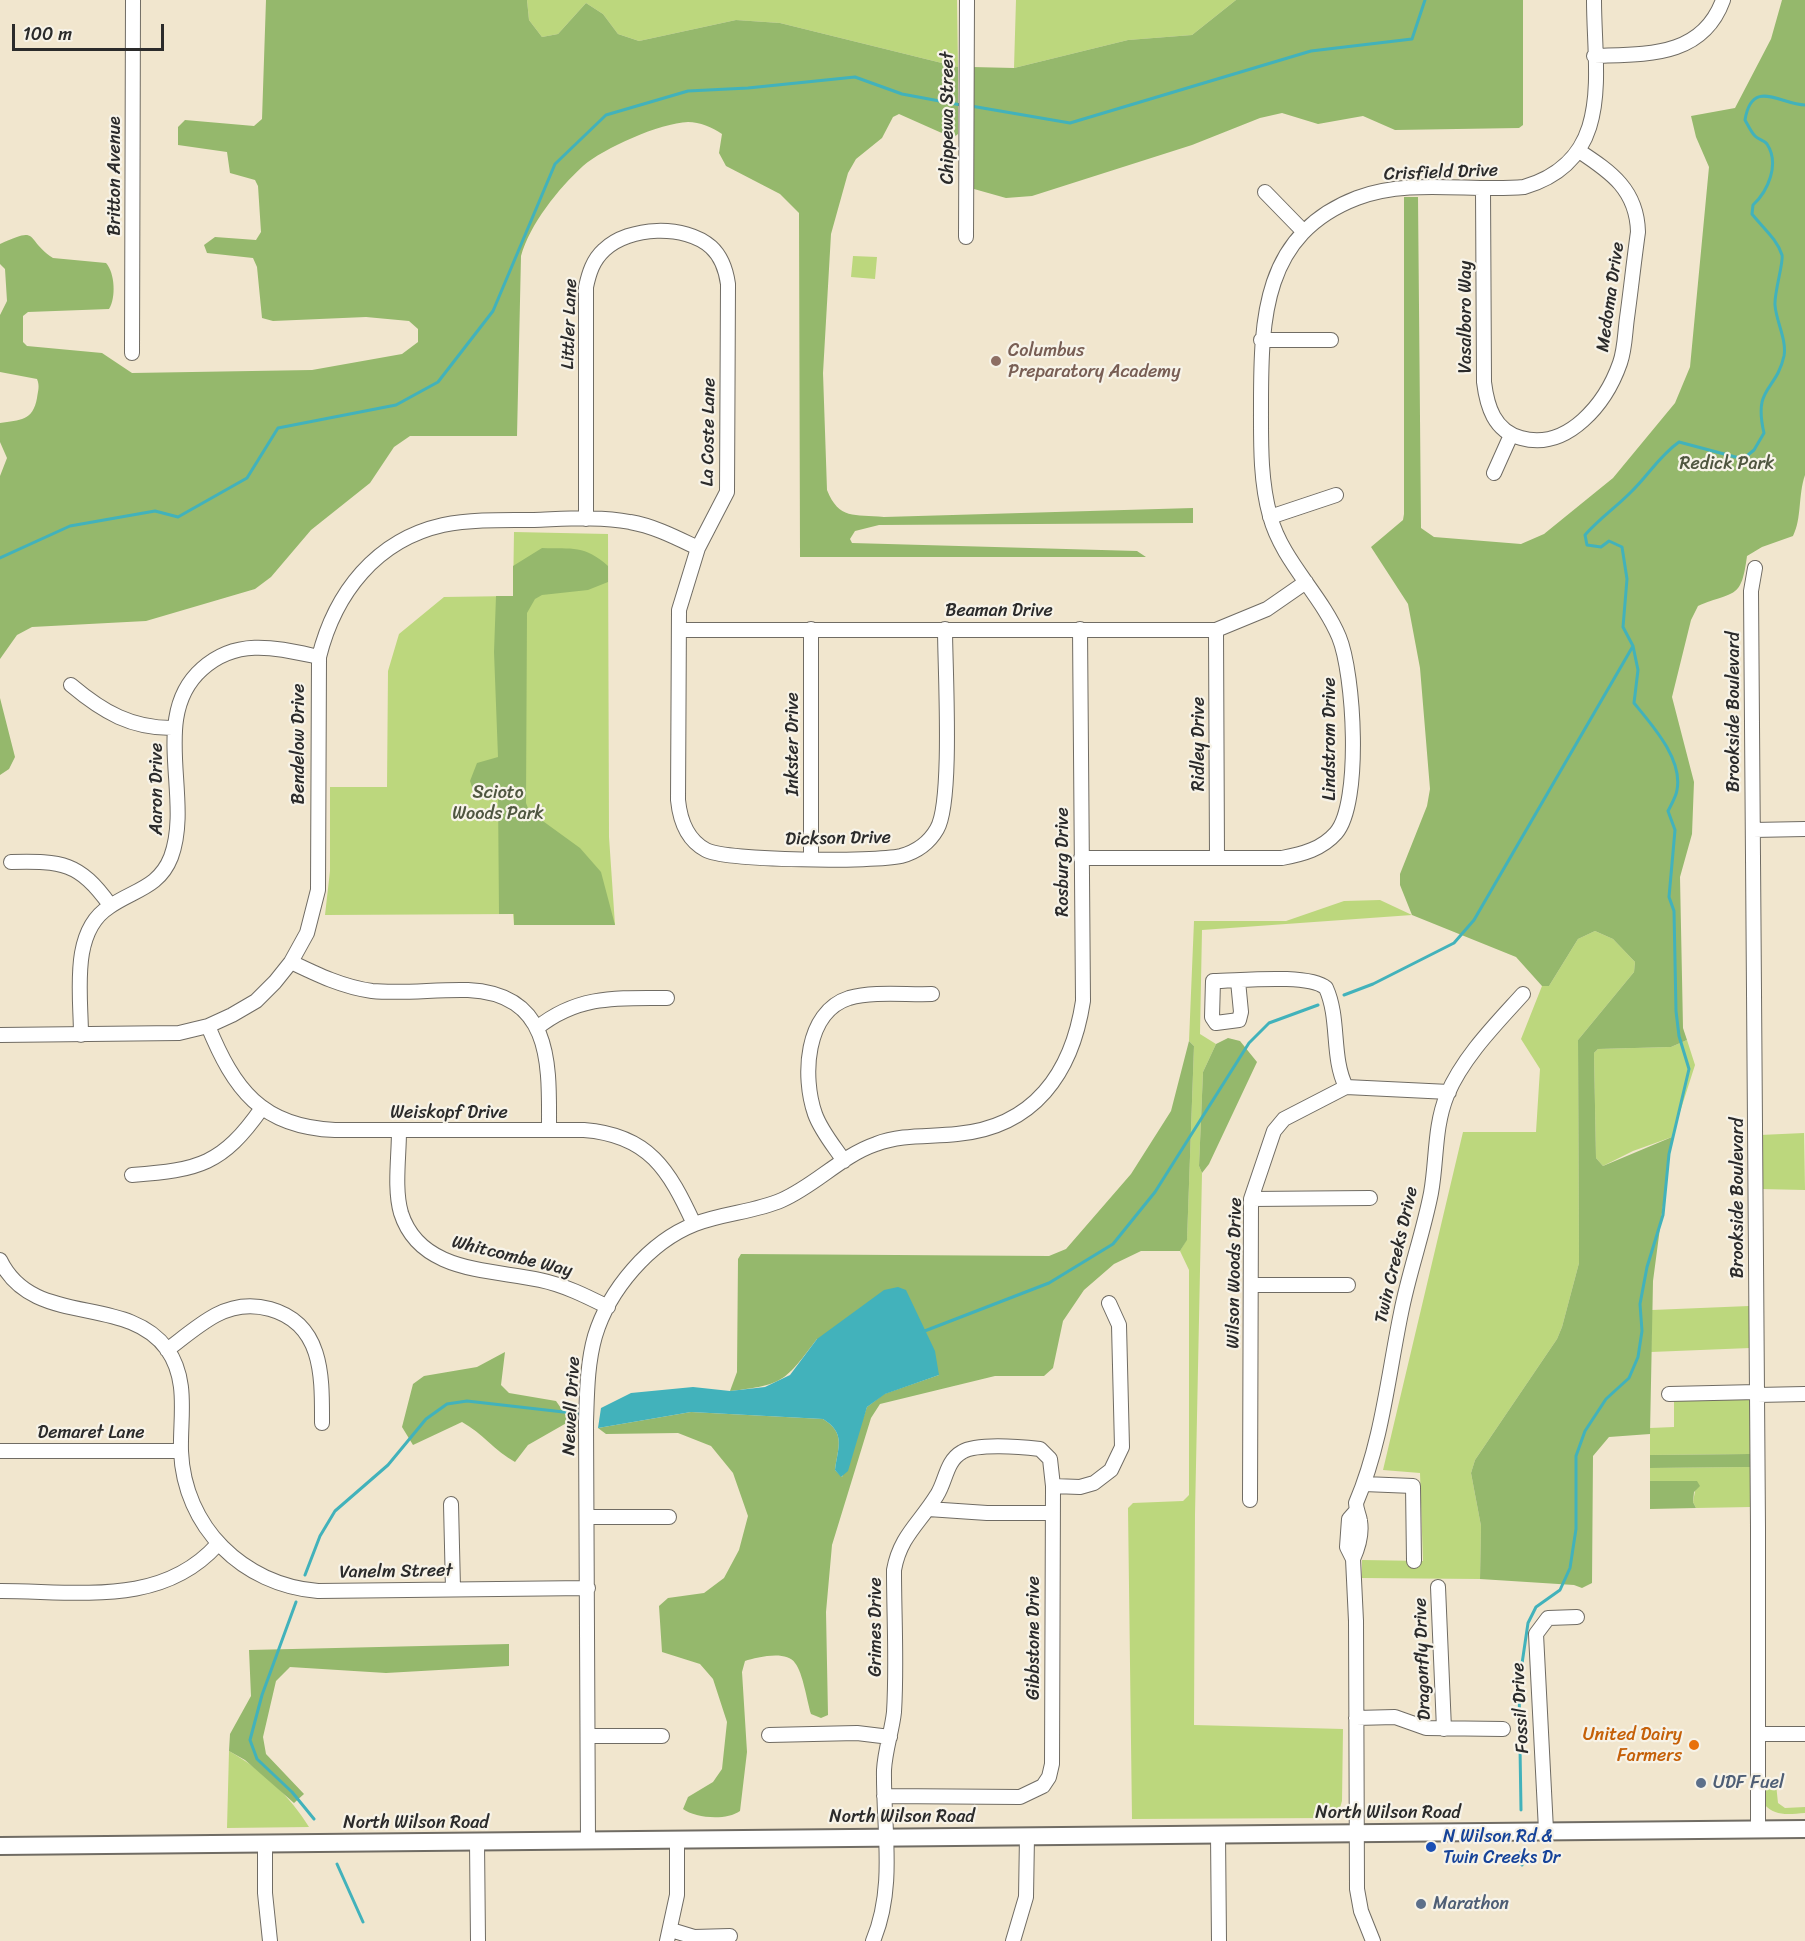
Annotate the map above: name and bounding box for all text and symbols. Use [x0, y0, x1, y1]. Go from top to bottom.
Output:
scale bar [15, 12, 166, 50]
text: 100 m [23, 18, 72, 50]
street label: Chippewa Street [937, 52, 959, 184]
street label: Britton Avenue [104, 116, 126, 236]
street label: Crisfield Drive [1383, 160, 1499, 186]
street label: Medoma Drive [1593, 241, 1629, 353]
street label: Vasalboro Way [1455, 261, 1477, 373]
street label: Littler Lane [558, 278, 582, 370]
place label: Columbus Preparatory Academy [1008, 340, 1181, 382]
marker: Columbus Preparatory Academy [989, 354, 1003, 368]
street label: La Coste Lane [697, 377, 721, 487]
park label: Redick Park [1680, 453, 1774, 475]
street label: Beaman Drive [945, 600, 1053, 622]
street label: Brookside Boulevard [1723, 632, 1745, 792]
street label: Lindstrom Drive [1319, 677, 1341, 801]
street label: Bendelow Drive [288, 684, 310, 804]
street label: Inkster Drive [782, 692, 804, 796]
street label: Ridley Drive [1188, 697, 1210, 791]
street label: Aaron Drive [146, 743, 168, 835]
park label: Scioto Woods Park [452, 782, 544, 824]
street label: Rosburg Drive [1052, 807, 1074, 917]
street label: Dickson Drive [785, 827, 891, 851]
street label: Weiskopf Drive [390, 1102, 508, 1124]
street label: Brookside Boulevard [1727, 1118, 1749, 1278]
street label: Twin Creeks Drive [1371, 1185, 1423, 1325]
street label: Wilson Woods Drive [1223, 1197, 1247, 1349]
street label: Whitcombe Way [450, 1232, 574, 1282]
street label: Newell Drive [559, 1356, 585, 1456]
street label: Demaret Lane [37, 1422, 145, 1444]
street label: Vanelm Street [339, 1560, 453, 1584]
street label: Gibbstone Drive [1023, 1576, 1045, 1700]
street label: Grimes Drive [865, 1577, 887, 1677]
street label: Dragonfly Drive [1410, 1597, 1436, 1721]
street label: Fossil Drive [1508, 1662, 1534, 1754]
place label: United Dairy Farmers [1583, 1724, 1682, 1766]
marker: United Dairy Farmers [1687, 1738, 1701, 1752]
place label: UDF Fuel [1713, 1772, 1784, 1794]
marker: UDF Fuel [1694, 1776, 1708, 1790]
street label: North Wilson Road [1315, 1802, 1461, 1824]
street label: North Wilson Road [829, 1806, 975, 1828]
street label: North Wilson Road [343, 1812, 489, 1834]
place label: N Wilson Rd & Twin Creeks Dr [1443, 1826, 1560, 1868]
marker: N Wilson Rd & Twin Creeks Dr [1424, 1840, 1438, 1854]
place label: Marathon [1433, 1893, 1509, 1915]
marker: Marathon [1414, 1897, 1428, 1911]

